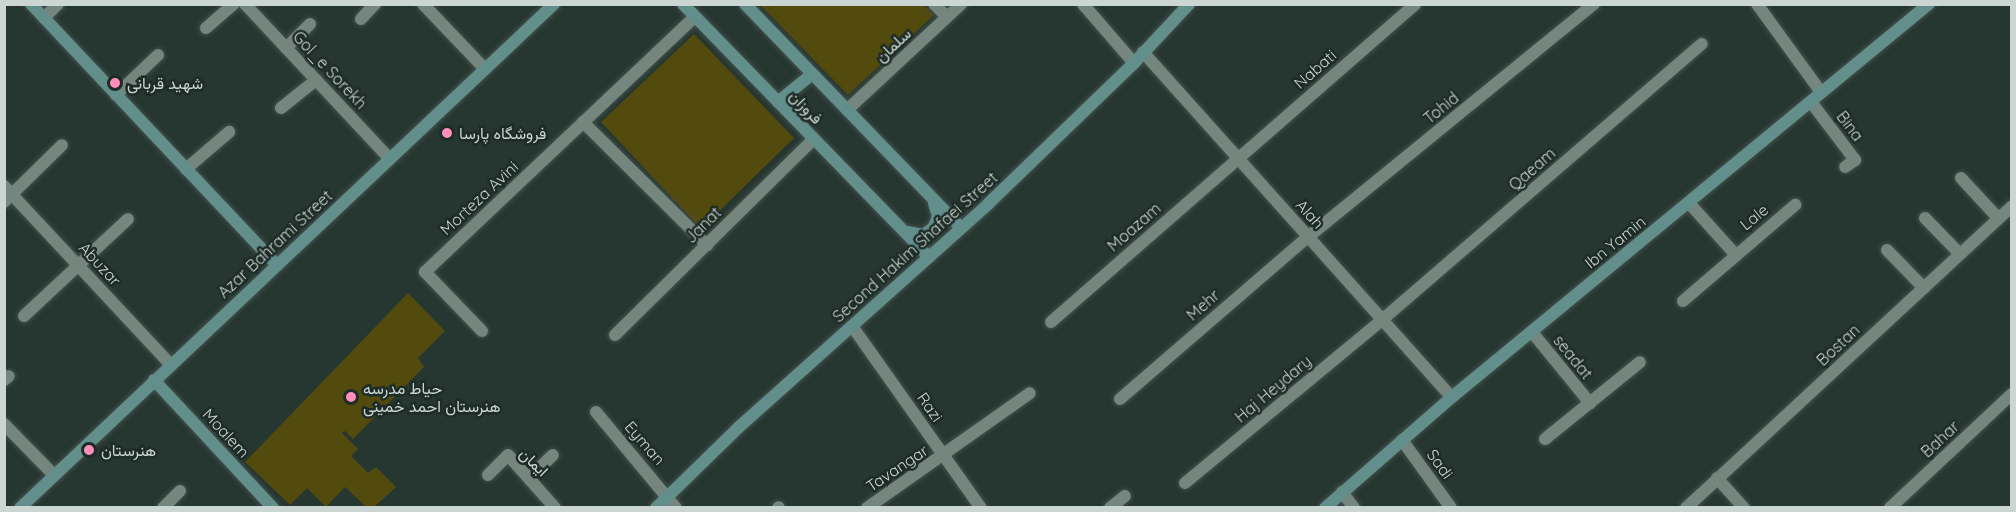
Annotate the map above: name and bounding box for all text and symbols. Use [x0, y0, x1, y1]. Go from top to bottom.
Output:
street label: سلمان [871, 24, 915, 66]
street label: Gol_e Sorekh [289, 27, 371, 113]
street label: Nabati [1290, 45, 1340, 93]
place label: شهید قربانی [127, 73, 203, 93]
marker: شهید قربانی [108, 76, 122, 90]
street label: فروزان [785, 86, 827, 128]
street label: Tohid [1420, 88, 1462, 128]
street label: Bina [1832, 107, 1868, 145]
place label: فروشگاه پارسا [459, 123, 546, 143]
marker: فروشگاه پارسا [440, 126, 454, 140]
street label: Qaeam [1505, 144, 1559, 194]
street label: Morteza Avini [436, 157, 522, 239]
street label: Second Hakim Shafaei Street [829, 168, 1001, 326]
street label: Azar Bahrami Street [214, 186, 336, 302]
street label: Alah [1292, 195, 1328, 233]
street label: Moazam [1103, 199, 1165, 255]
street label: Lale [1736, 200, 1772, 234]
street label: Janat [681, 203, 725, 247]
street label: Ibn Yamin [1581, 212, 1649, 272]
street label: Abuzar [75, 238, 125, 290]
street label: Mehr [1183, 285, 1223, 325]
street label: Bostan [1812, 320, 1864, 370]
street label: seadat [1549, 331, 1597, 383]
street label: Haj Heydary [1231, 351, 1315, 427]
place label: حیاط مدرسه هنرستان احمد خمینی [363, 378, 501, 416]
street label: Razi [913, 389, 947, 425]
marker: حیاط مدرسه هنرستان احمد خمینی [344, 390, 358, 404]
street label: Moalem [199, 405, 253, 461]
street label: Eyman [621, 417, 669, 469]
street label: Bahar [1917, 417, 1963, 461]
place label: هنرستان [101, 440, 156, 460]
street label: Tavangar [862, 440, 932, 496]
marker: هنرستان [82, 443, 96, 457]
street label: ایمان [516, 444, 552, 480]
street label: Sadi [1423, 445, 1457, 483]

